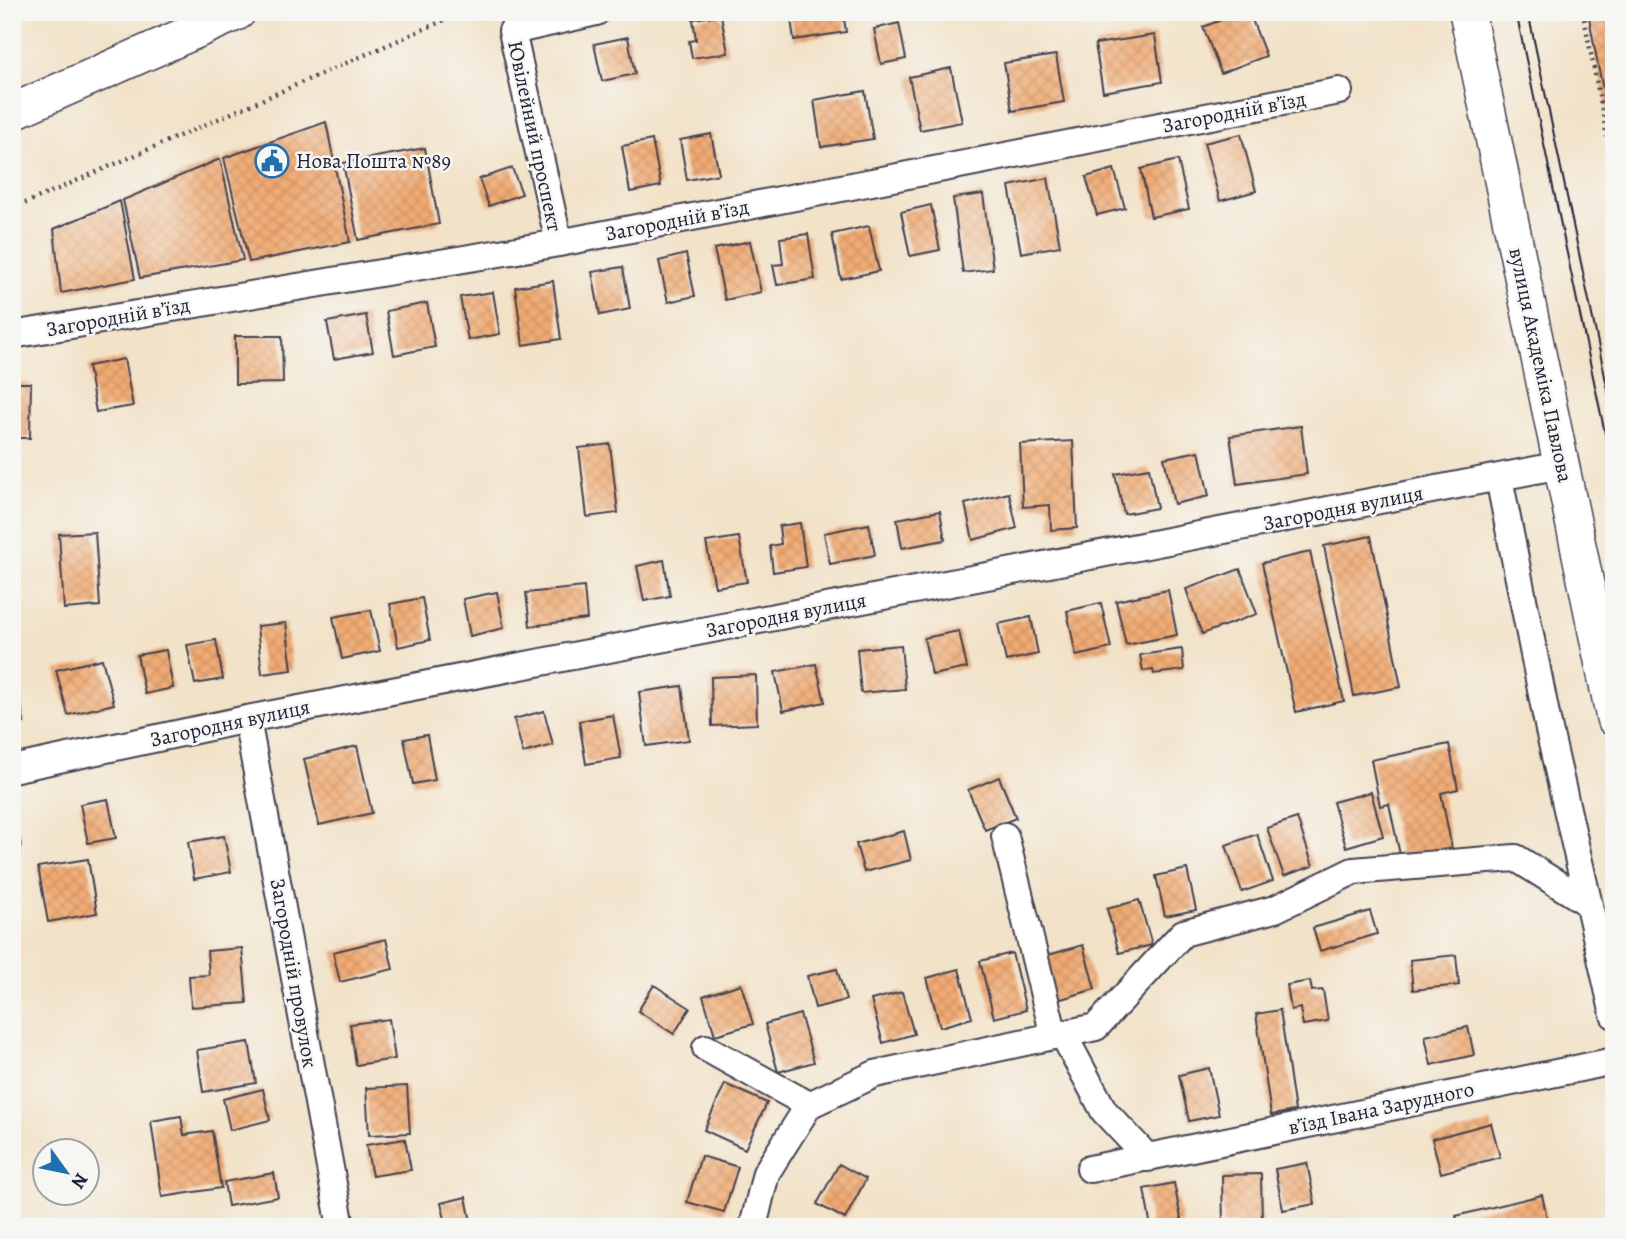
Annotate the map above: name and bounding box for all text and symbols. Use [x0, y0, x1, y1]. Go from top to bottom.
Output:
street label: Ювілейний проспект [501, 38, 569, 234]
street label: Загородній вʼїзд [1160, 84, 1308, 140]
public building icon: Нова Пошта №89 [253, 142, 291, 180]
place label: Нова Пошта №89 [296, 147, 451, 175]
street label: Загородній вʼїзд [603, 192, 751, 248]
street label: вулиця Академіка Павлова [1502, 245, 1580, 485]
street label: Загородній вʼїзд [44, 291, 192, 343]
street label: Загородня вулиця [1260, 479, 1426, 537]
street label: Загородня вулиця [703, 586, 869, 644]
street label: Загородня вулиця [148, 692, 312, 754]
street label: Загородній провулок [264, 876, 324, 1070]
street label: в’їзд Івана Зарудного [1286, 1075, 1476, 1141]
north arrow [32, 1138, 102, 1208]
text: N [65, 1168, 94, 1194]

